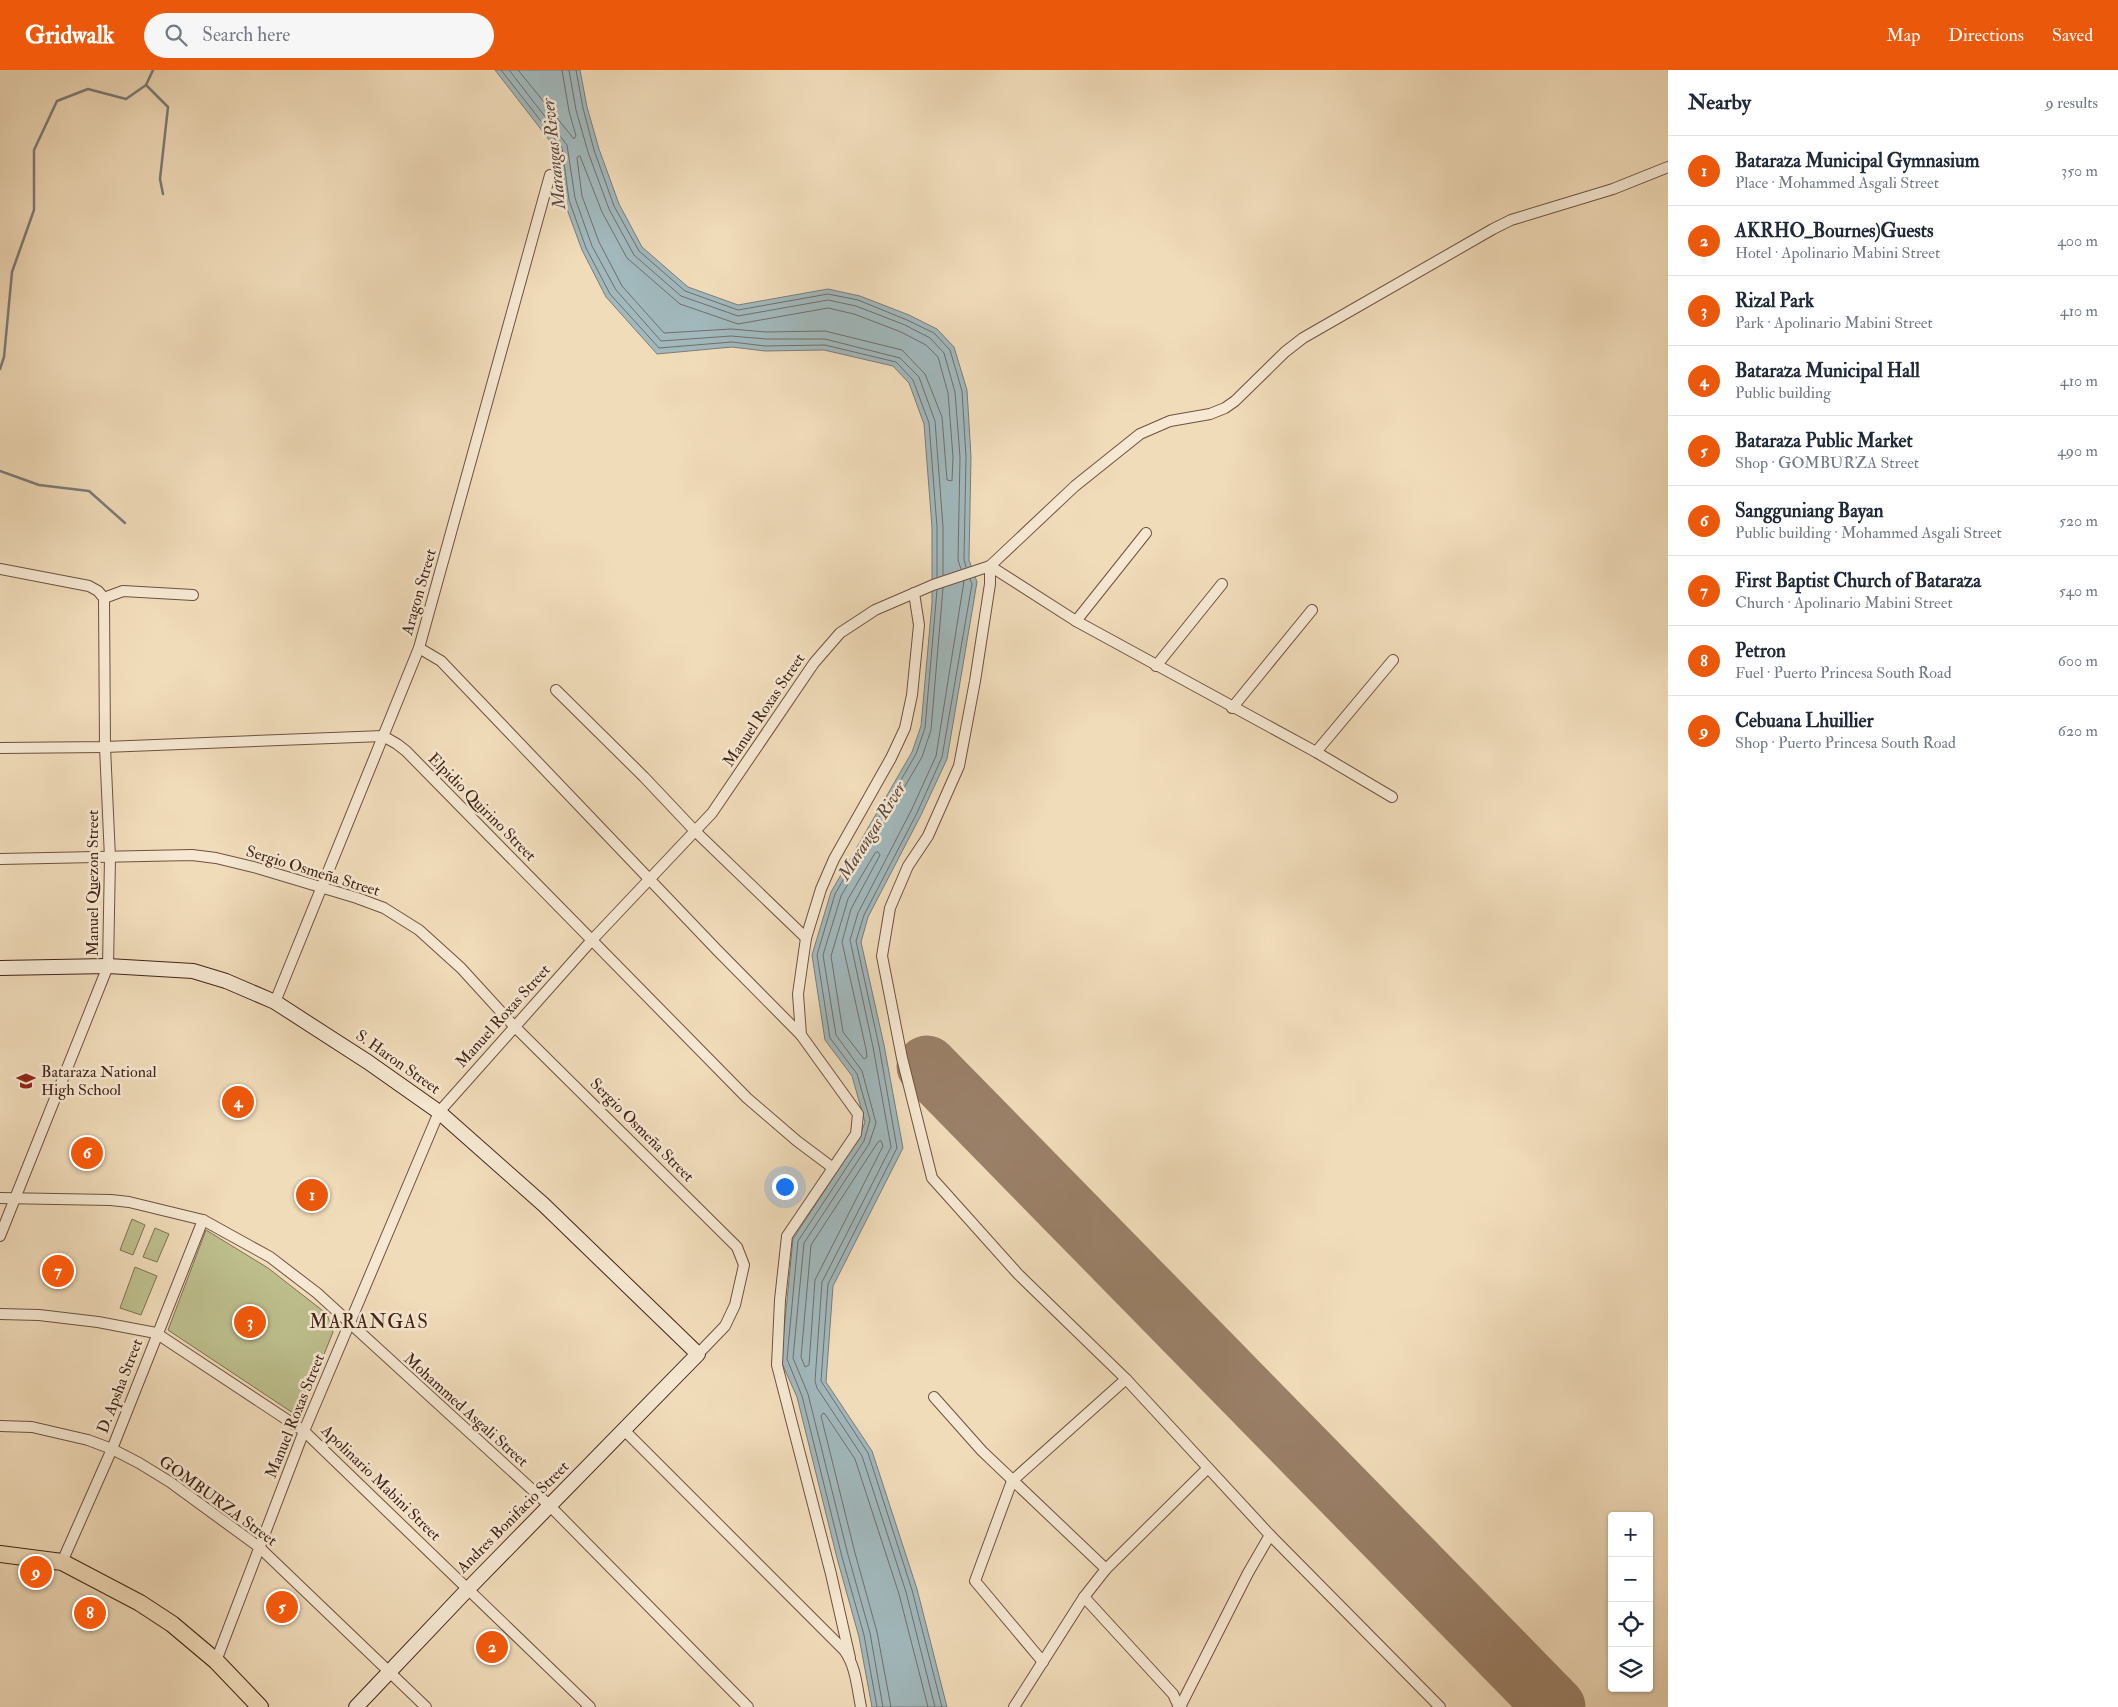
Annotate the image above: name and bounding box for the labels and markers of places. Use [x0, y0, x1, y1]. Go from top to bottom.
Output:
place label: Bataraza National High School [41, 1062, 157, 1100]
school or university icon: Bataraza National High School [15, 1070, 37, 1092]
pin: 4 [222, 1083, 254, 1121]
pin: 6 [71, 1134, 103, 1172]
pin: 1 [296, 1176, 328, 1214]
pin: 7 [42, 1252, 74, 1290]
pin: 3 [234, 1303, 266, 1341]
pin: 9 [20, 1553, 52, 1591]
pin: 5 [266, 1588, 298, 1626]
pin: 8 [74, 1594, 106, 1632]
pin: 2 [476, 1628, 508, 1666]

